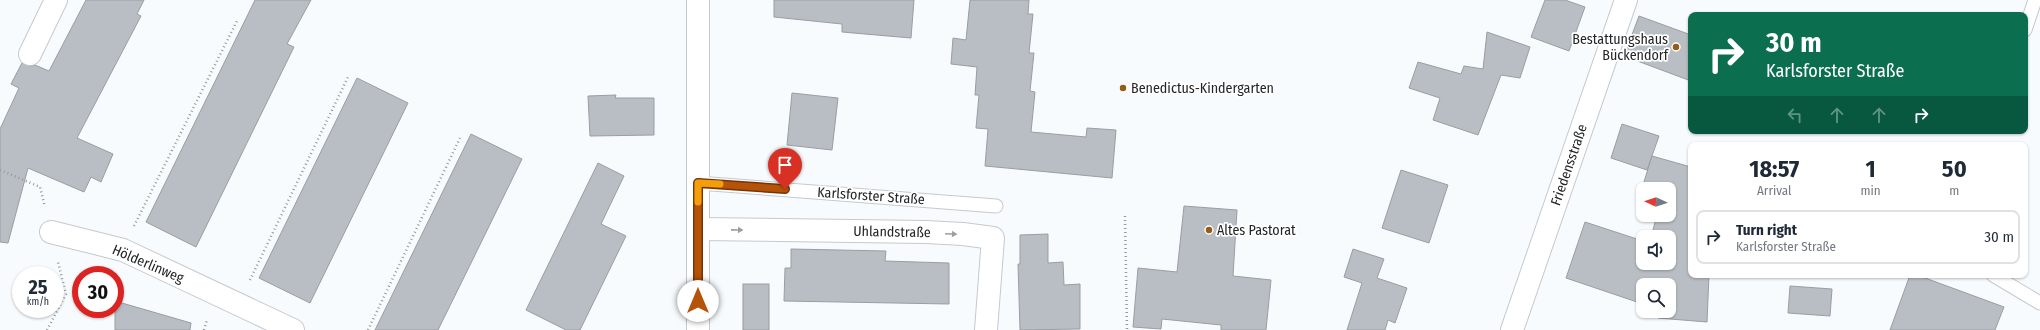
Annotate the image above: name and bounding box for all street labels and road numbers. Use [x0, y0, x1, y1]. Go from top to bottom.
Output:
street label: Friedensstraße [1547, 122, 1591, 208]
street label: Karlsforster Straße [817, 184, 925, 208]
street label: Uhlandstraße [853, 223, 931, 241]
street label: Hölderlinweg [110, 241, 187, 287]

